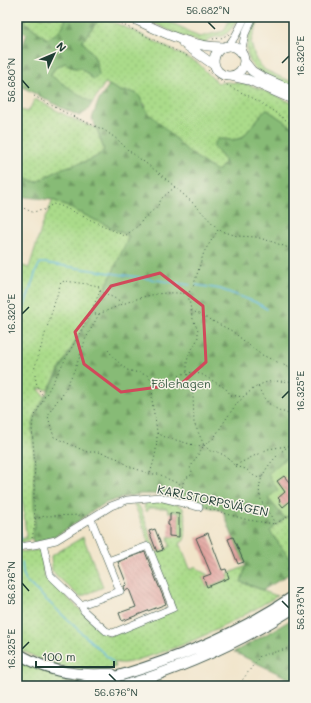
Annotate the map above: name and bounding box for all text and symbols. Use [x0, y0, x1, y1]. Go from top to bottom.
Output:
text: 56.682°N [186, 3, 230, 17]
north arrow [34, 34, 74, 74]
text: 16.320°E [293, 35, 307, 76]
text: N [53, 38, 70, 55]
text: 56.680°N [4, 58, 18, 102]
text: 16.320°E [4, 293, 18, 334]
text: 16.325°E [293, 371, 307, 411]
park label: Fölehagen [151, 375, 211, 391]
street label: KARLSTORPSVÄGEN [156, 480, 270, 520]
text: 56.676°N [4, 561, 18, 605]
text: 56.678°N [293, 586, 307, 630]
text: 16.325°E [4, 629, 18, 669]
scale bar [36, 643, 114, 669]
text: 100 m [42, 648, 76, 664]
text: 56.676°N [94, 685, 138, 699]

